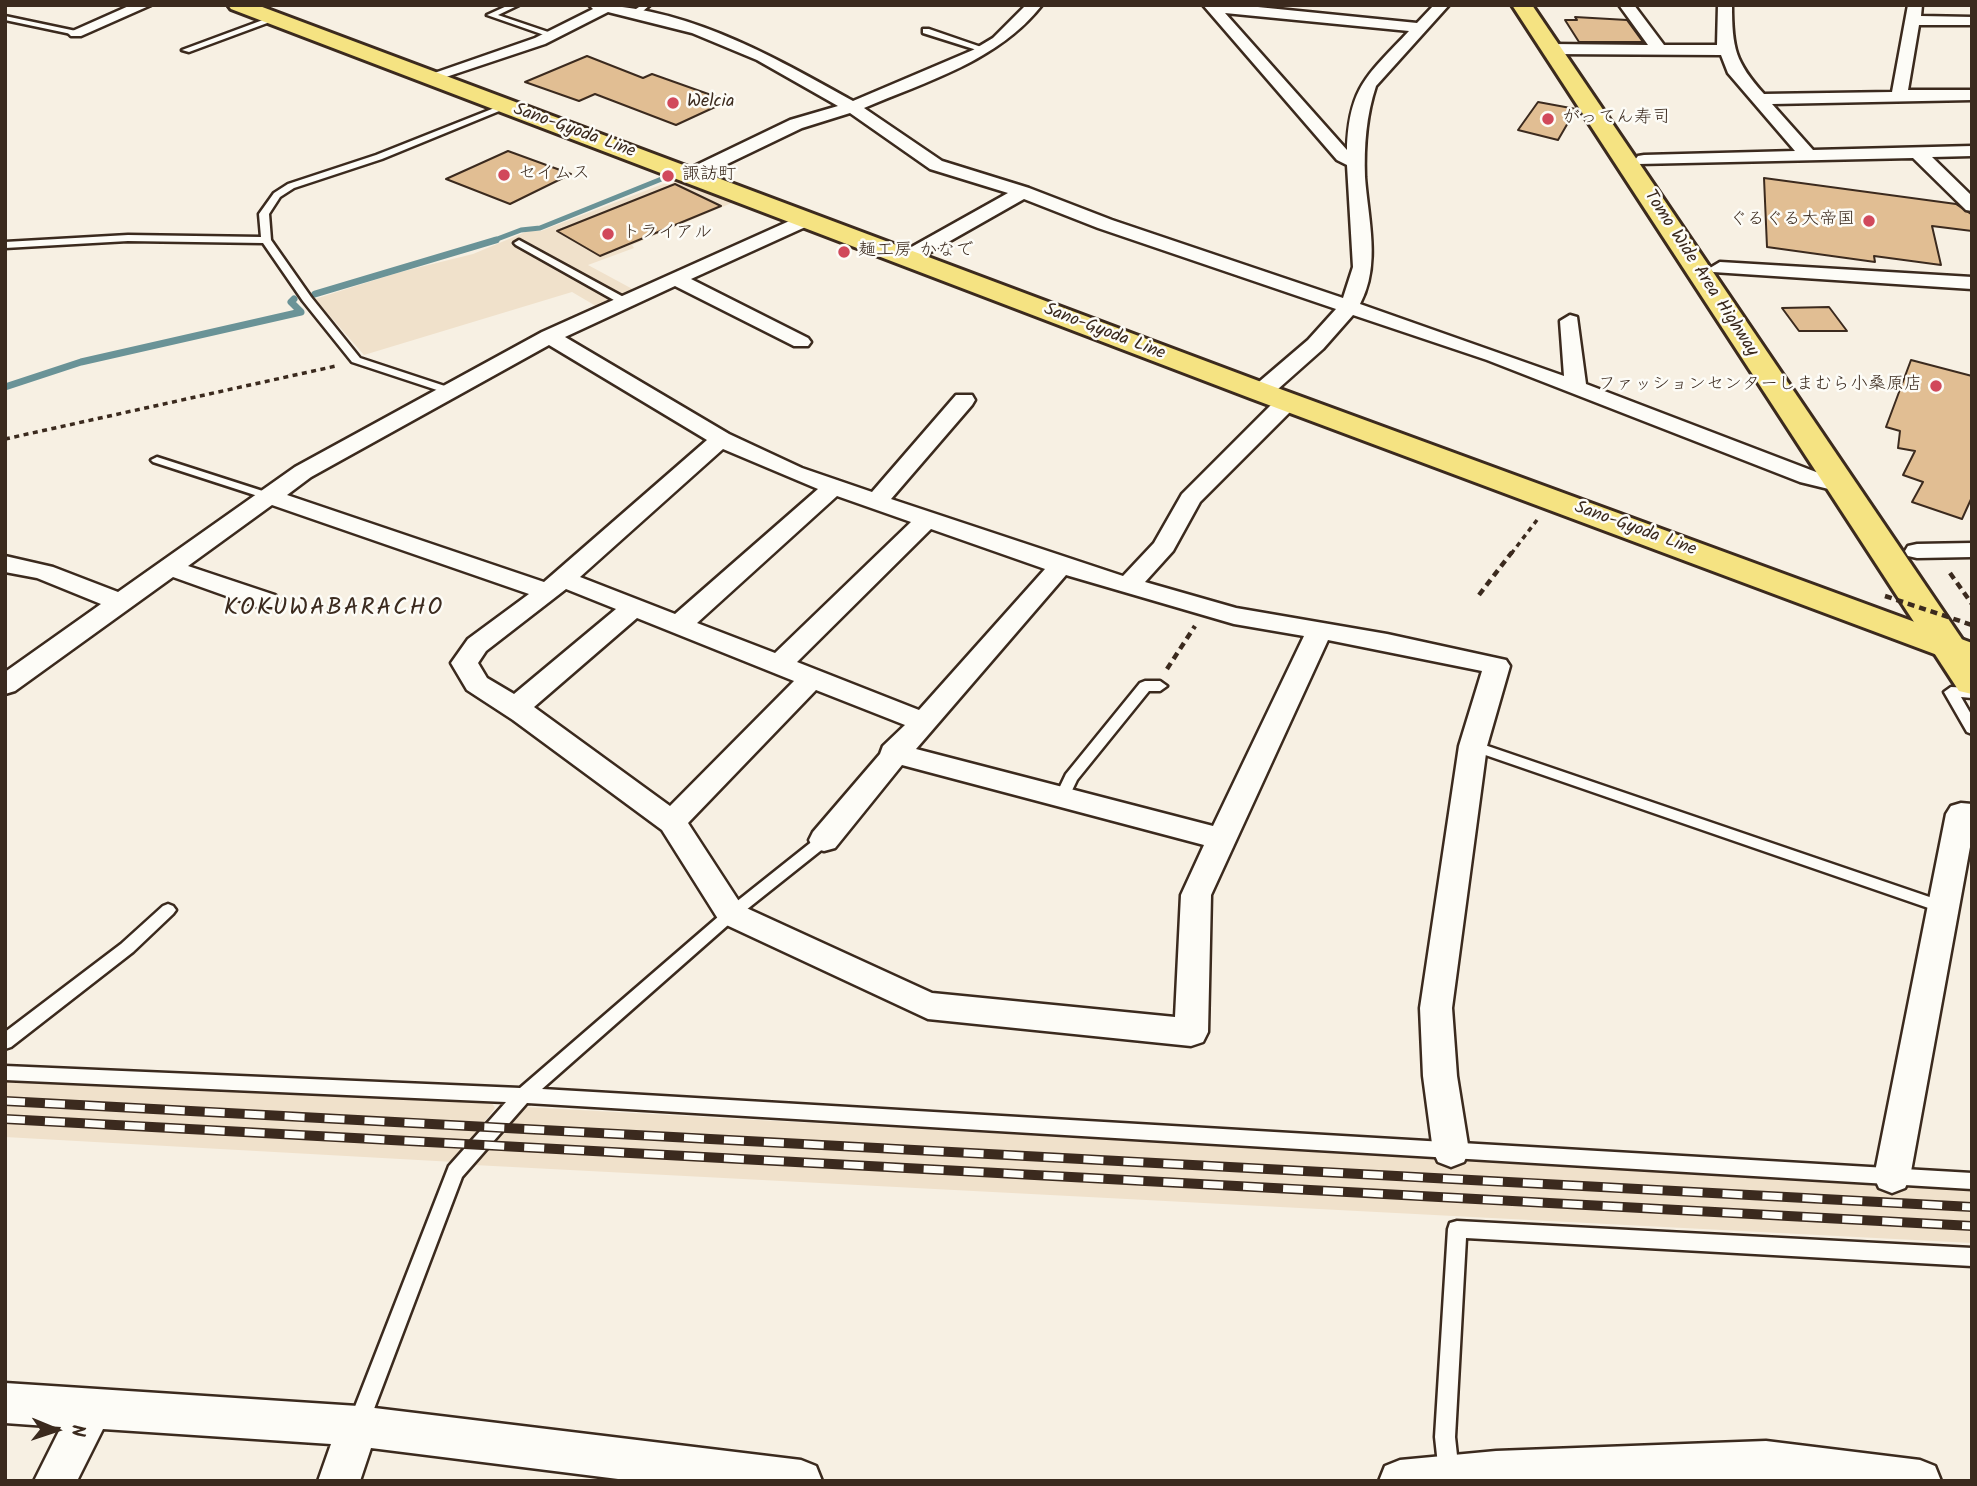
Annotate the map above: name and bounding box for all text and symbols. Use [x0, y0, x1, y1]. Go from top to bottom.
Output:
place label: Welcia [687, 92, 734, 114]
marker: Welcia [665, 95, 681, 111]
street label: Sano-Gyoda Line [510, 100, 638, 164]
place label: がってん寿司 [1562, 108, 1670, 130]
marker: がってん寿司 [1540, 111, 1556, 127]
place label: セイムス [518, 164, 590, 186]
place label: 諏訪町 [682, 165, 736, 187]
marker: セイムス [496, 167, 512, 183]
marker: 諏訪町 [660, 168, 676, 184]
street label: Tomo Wide Area Highway [1638, 187, 1762, 361]
place label: ぐるぐる大帝国 [1729, 210, 1855, 232]
marker: ぐるぐる大帝国 [1861, 213, 1877, 229]
place label: トライアル [622, 223, 712, 245]
marker: トライアル [600, 226, 616, 242]
place label: 麺工房 かなで [858, 241, 973, 263]
marker: 麺工房 かなで [836, 244, 852, 260]
street label: Sano-Gyoda Line [1040, 300, 1168, 366]
place label: ファッションセンターしまむら小桑原店 [1598, 375, 1922, 397]
marker: ファッションセンターしまむら小桑原店 [1928, 378, 1944, 394]
street label: Sano-Gyoda Line [1571, 498, 1699, 562]
district label: KOKUWABARACHO [225, 596, 443, 624]
north arrow [21, 1395, 91, 1465]
text: N [62, 1424, 92, 1437]

